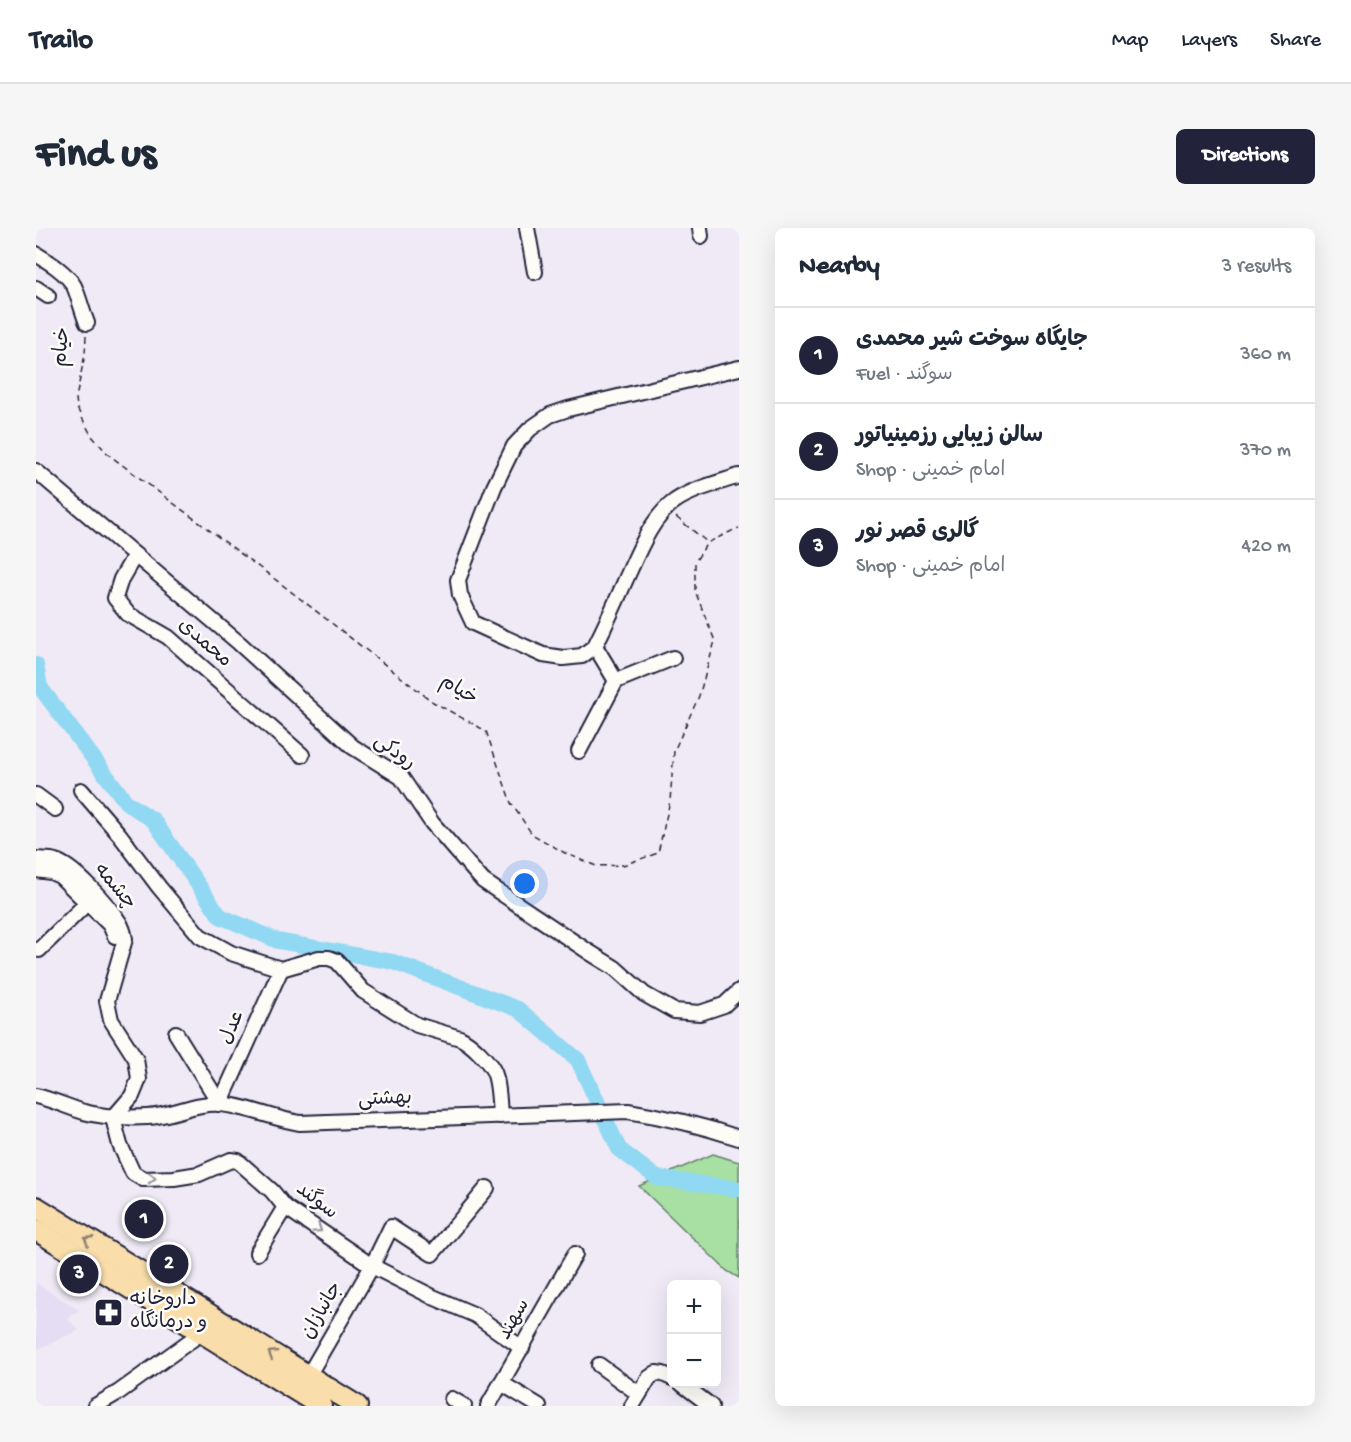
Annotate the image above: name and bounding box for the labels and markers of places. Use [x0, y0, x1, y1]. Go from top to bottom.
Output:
pin: 1 [124, 1196, 164, 1242]
pin: 2 [150, 1242, 188, 1286]
pin: 3 [60, 1252, 99, 1296]
place label: داروخانه و درمانگاه [130, 1288, 207, 1335]
pharmacy icon: داروخانه و درمانگاه [93, 1296, 125, 1328]

